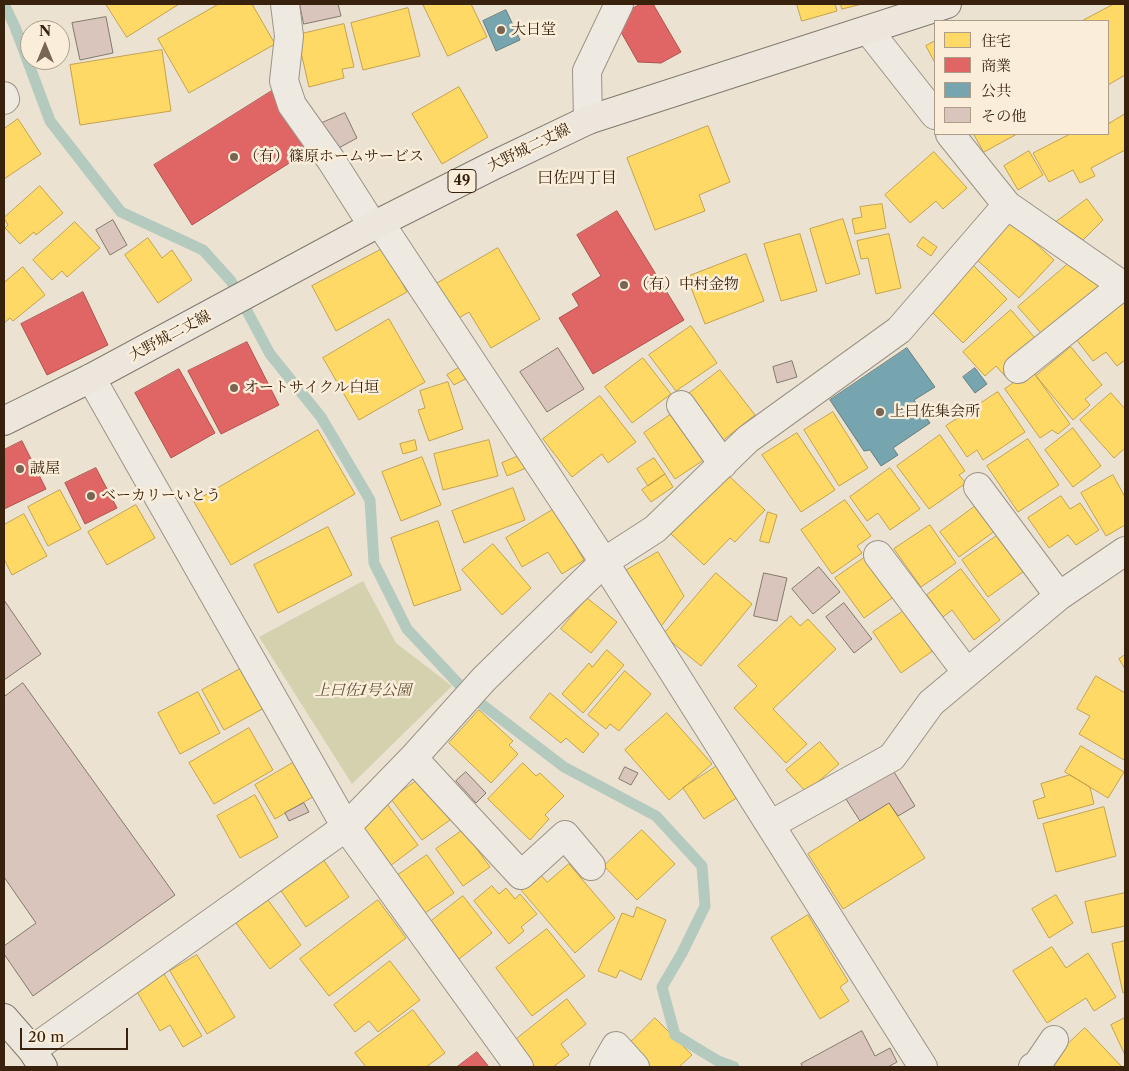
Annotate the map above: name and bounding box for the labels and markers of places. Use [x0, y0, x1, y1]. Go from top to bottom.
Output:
place label: 大日堂 [511, 21, 556, 39]
marker: 大日堂 [495, 24, 507, 36]
place label: （有）篠原ホームサービス [244, 148, 424, 166]
marker: （有）篠原ホームサービス [228, 151, 240, 163]
place label: （有）中村金物 [634, 276, 739, 294]
marker: （有）中村金物 [618, 279, 630, 291]
place label: オートサイクル白垣 [244, 379, 379, 397]
marker: オートサイクル白垣 [228, 382, 240, 394]
place label: 上曰佐集会所 [890, 403, 980, 421]
marker: 上曰佐集会所 [874, 406, 886, 418]
place label: 誠屋 [30, 460, 60, 478]
marker: 誠屋 [14, 463, 26, 475]
place label: ベーカリーいとう [101, 487, 221, 505]
marker: ベーカリーいとう [85, 490, 97, 502]

